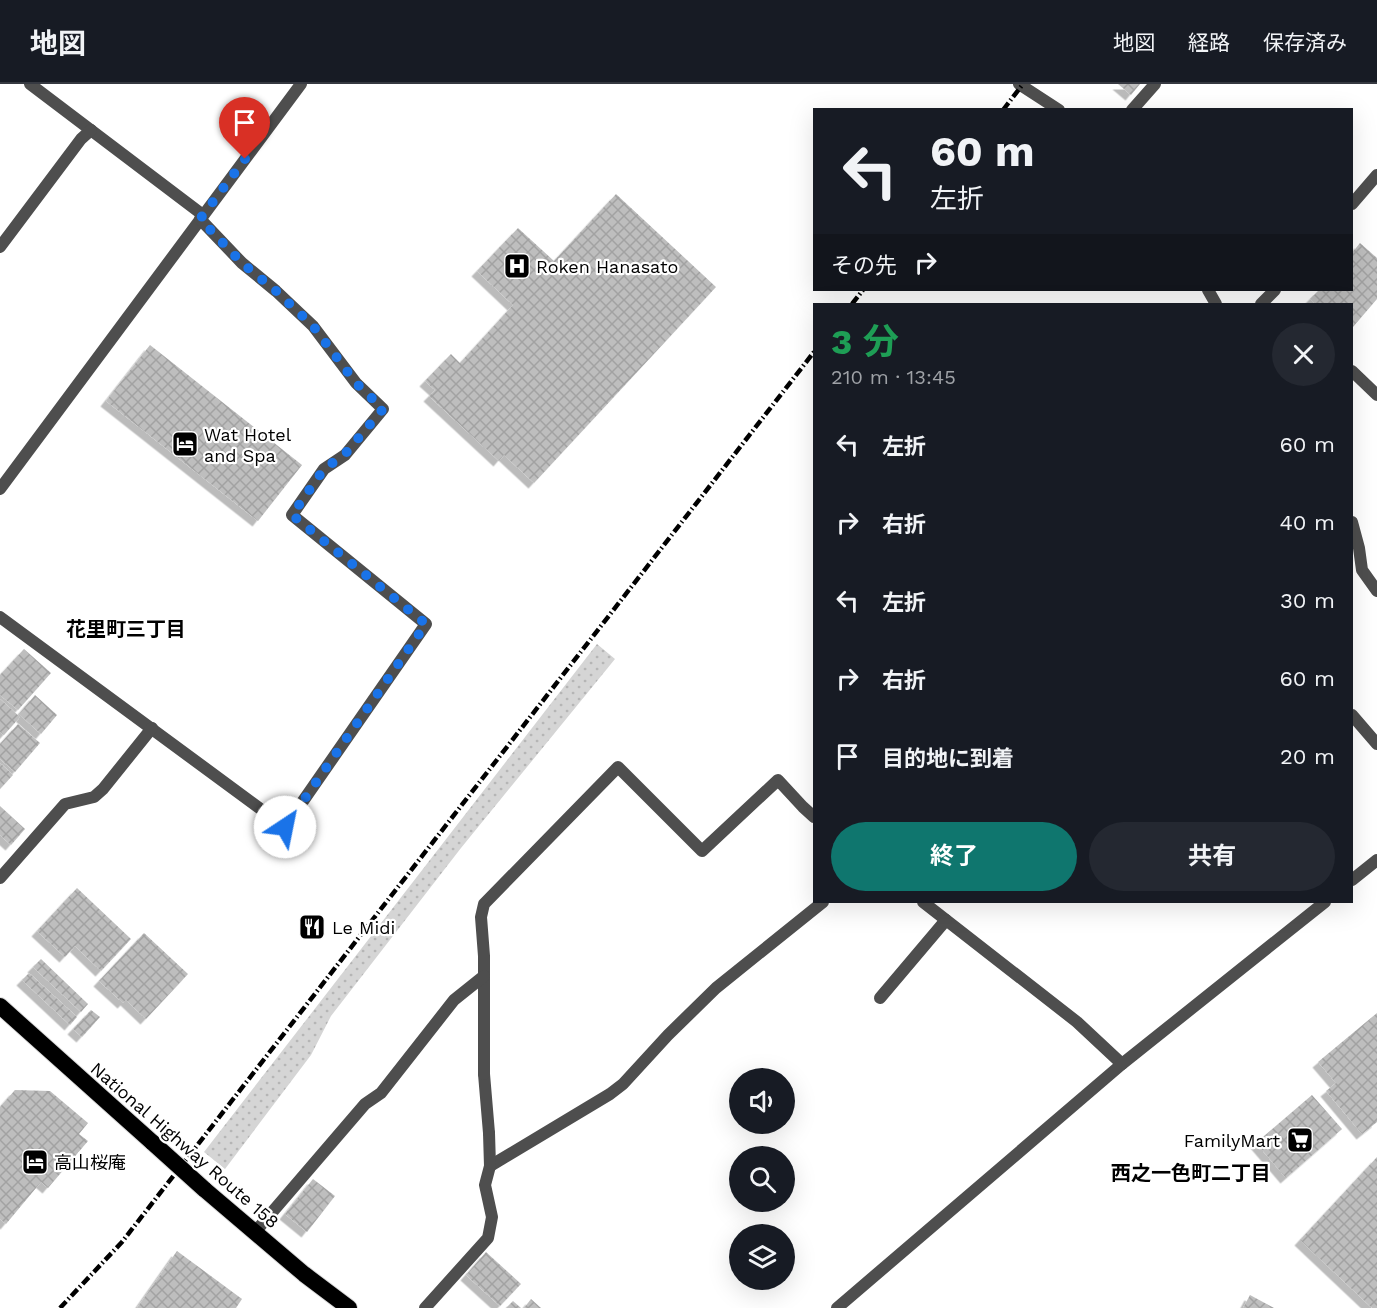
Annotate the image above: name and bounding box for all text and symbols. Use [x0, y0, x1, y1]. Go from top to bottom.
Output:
text: 地図 [30, 27, 86, 60]
text: 地図 [1113, 30, 1155, 55]
text: 経路 [1188, 30, 1230, 55]
text: 保存済み [1263, 30, 1347, 55]
pin [219, 97, 270, 159]
icon: arrive [228, 106, 261, 139]
text: 60 m [930, 127, 1034, 176]
icon: left [831, 132, 909, 210]
text: 左折 [930, 183, 984, 215]
icon: right [909, 246, 942, 279]
hospital icon: Roken Hanasato [502, 251, 532, 281]
text: その先 [831, 253, 897, 278]
place label: Roken Hanasato [536, 256, 678, 277]
text: 3 分 [831, 321, 899, 363]
button: close [1272, 323, 1335, 386]
text: 210 m · 13:45 [831, 365, 956, 389]
place label: Wat Hotel and Spa [204, 424, 292, 466]
icon: left [831, 428, 864, 461]
hotel icon: Wat Hotel and Spa [170, 429, 200, 459]
text: 60 m [1279, 432, 1335, 457]
text: 左折 [882, 434, 926, 459]
icon: right [831, 506, 864, 539]
text: 40 m [1279, 510, 1335, 535]
text: 右折 [882, 512, 926, 537]
icon: left [831, 584, 864, 617]
text: 30 m [1280, 588, 1335, 613]
text: 左折 [882, 590, 926, 615]
district label: 花里町三丁目 [66, 617, 186, 641]
icon: right [831, 662, 864, 695]
text: 60 m [1279, 666, 1335, 691]
text: 右折 [882, 668, 926, 693]
icon: arrive [831, 740, 864, 773]
text: 20 m [1280, 744, 1335, 769]
text: 目的地に到着 [882, 746, 1014, 771]
position arrow [253, 795, 317, 859]
button: 終了 [831, 822, 1077, 891]
button: 共有 [1089, 822, 1335, 891]
restaurant icon: Le Midi [297, 912, 327, 942]
place label: Le Midi [332, 917, 395, 938]
street label: National Highway Route 158 [87, 1058, 283, 1232]
map controls [729, 1068, 795, 1290]
button: sound [729, 1068, 795, 1134]
supermarket icon: FamilyMart [1285, 1125, 1315, 1155]
place label: FamilyMart [1184, 1130, 1280, 1151]
button: search [729, 1146, 795, 1212]
hotel icon: 高山桜庵 [20, 1147, 50, 1177]
place label: 高山桜庵 [54, 1152, 126, 1173]
district label: 西之一色町二丁目 [1111, 1161, 1271, 1185]
button: layers [729, 1224, 795, 1290]

